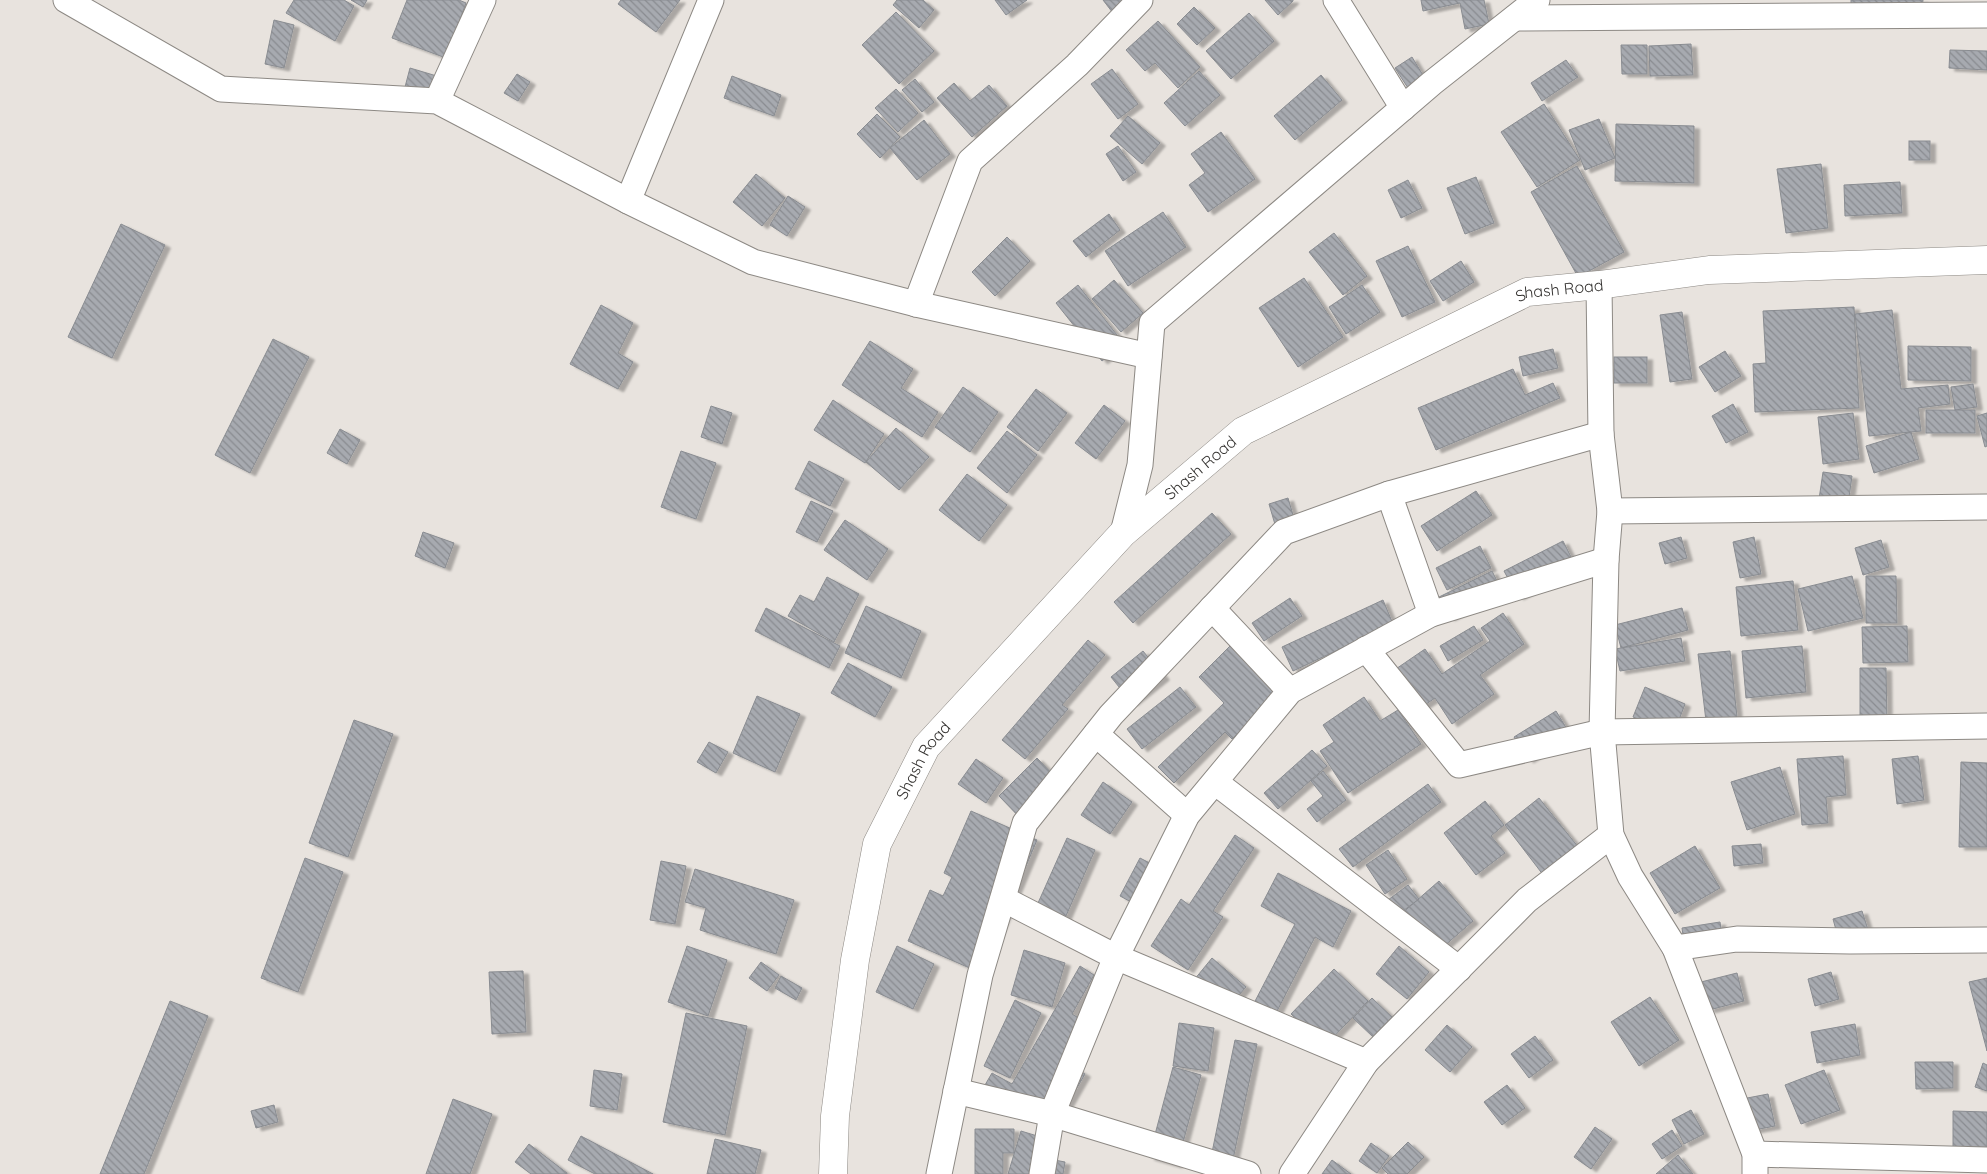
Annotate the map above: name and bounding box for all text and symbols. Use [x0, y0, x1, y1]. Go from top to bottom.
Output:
street label: Shash Road [1512, 275, 1604, 306]
street label: Shash Road [1160, 431, 1240, 504]
street label: Shash Road [891, 717, 954, 803]

